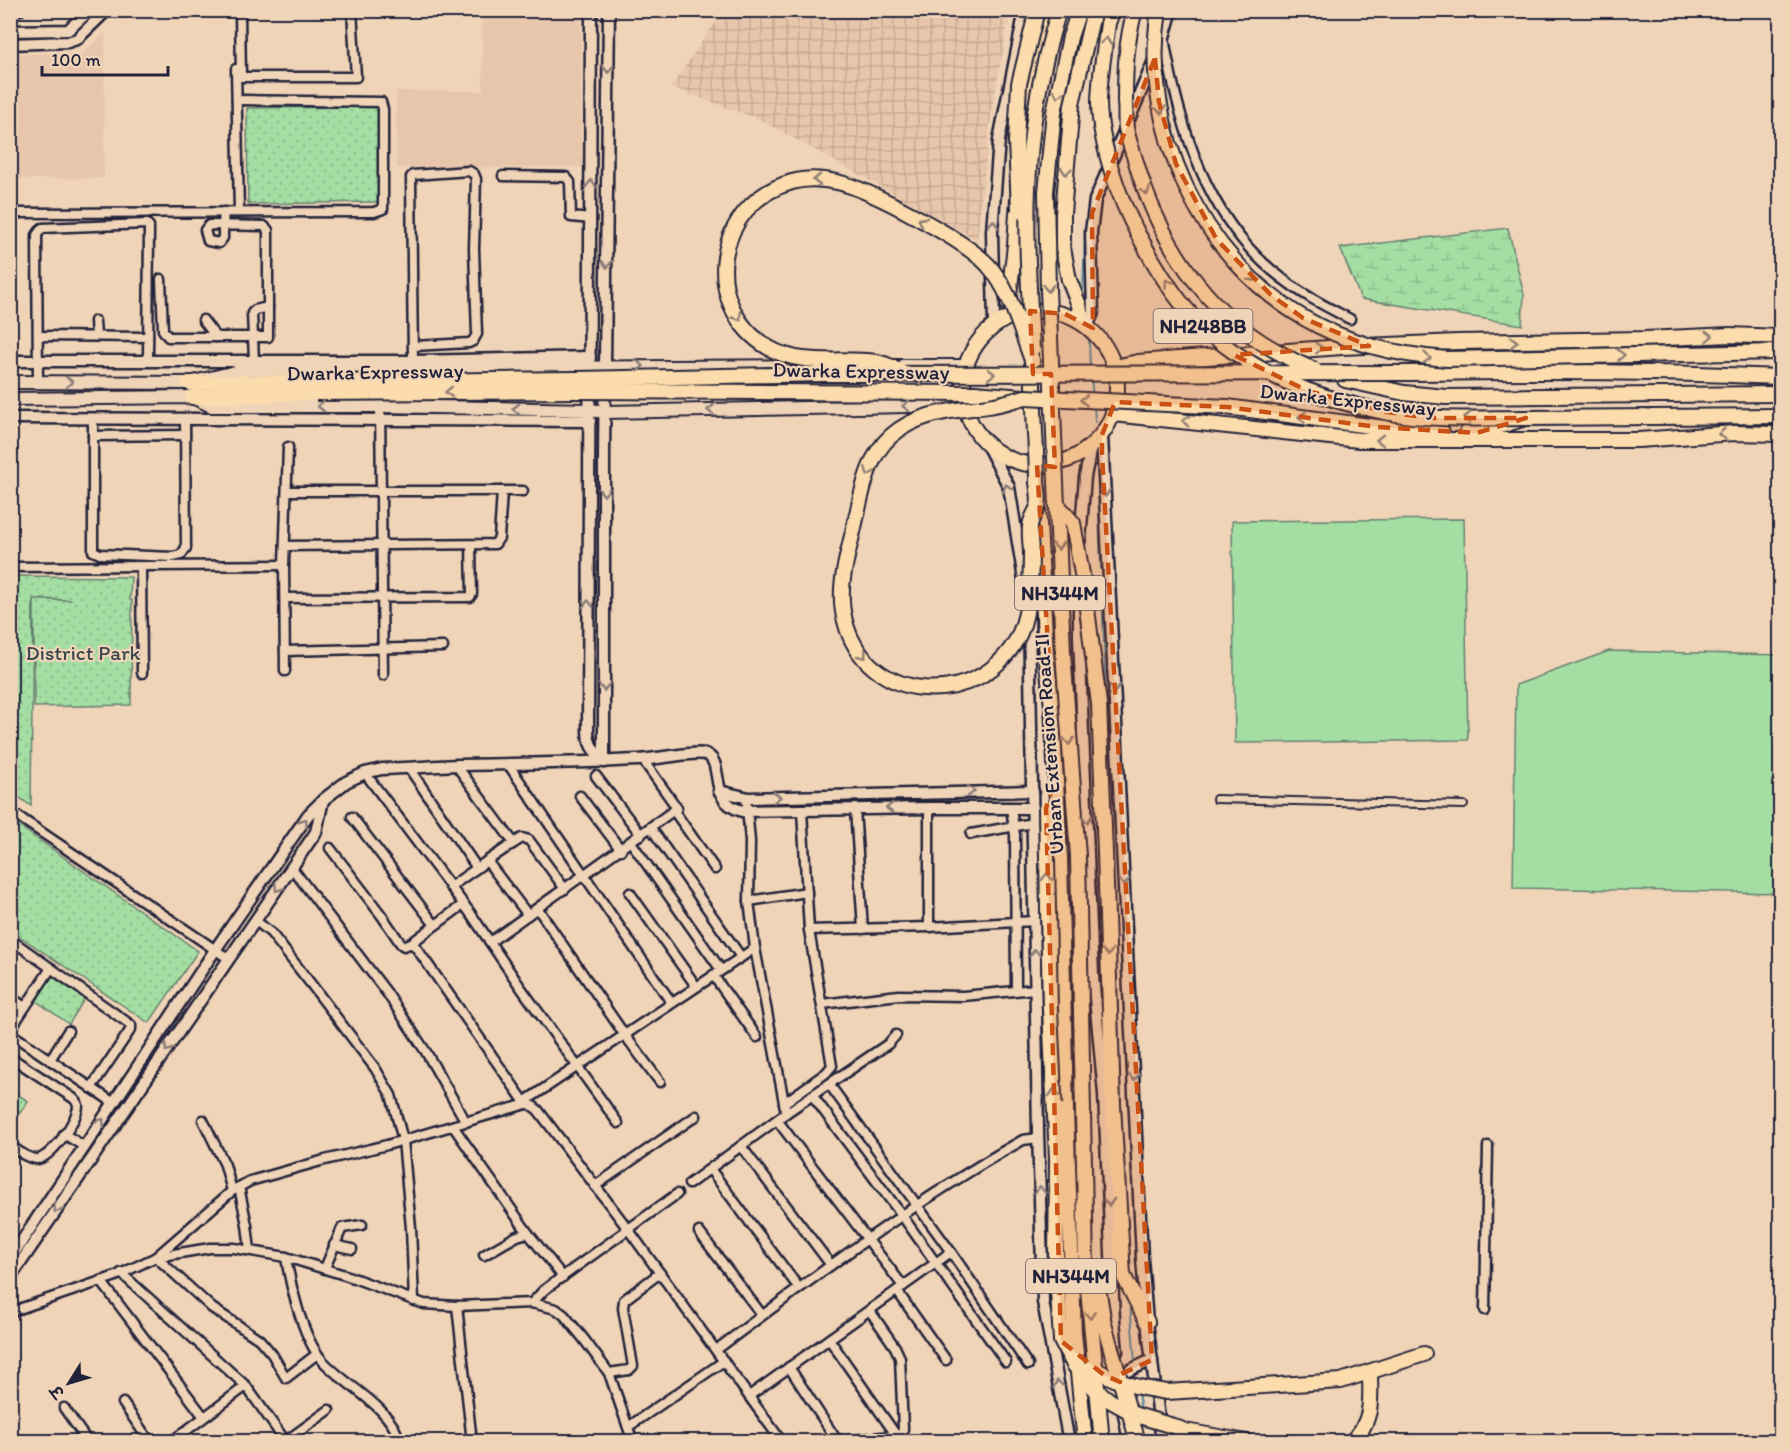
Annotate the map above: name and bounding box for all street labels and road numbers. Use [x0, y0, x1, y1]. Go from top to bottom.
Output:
road number: NH248BB [1154, 309, 1252, 343]
street label: Dwarka Expressway [772, 356, 950, 385]
street label: Dwarka Expressway [286, 357, 464, 386]
street label: Dwarka Expressway [1259, 378, 1438, 421]
road number: NH344M [1015, 576, 1105, 610]
street label: Urban Extension Road-II [1028, 633, 1069, 855]
road number: NH344M [1026, 1259, 1116, 1293]

